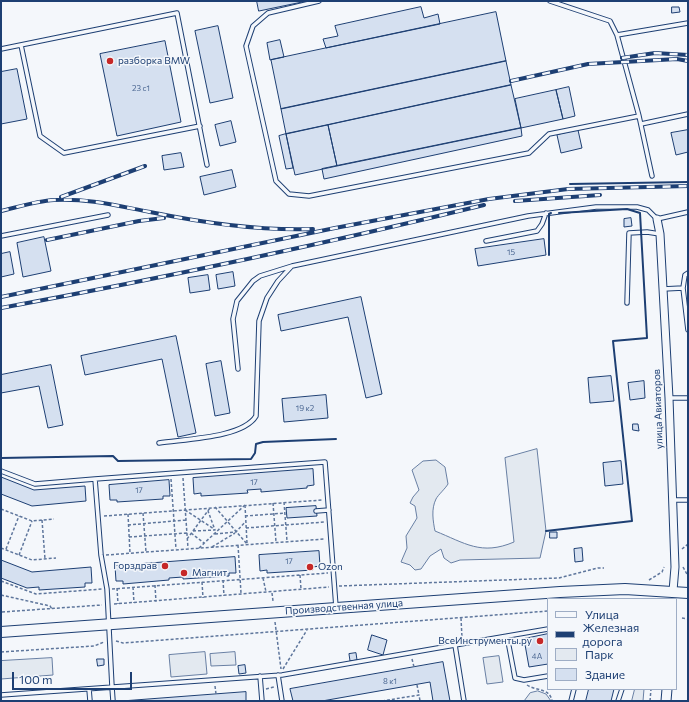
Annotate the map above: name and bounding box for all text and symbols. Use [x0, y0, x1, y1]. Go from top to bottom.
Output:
place label: разборка BMW [118, 55, 190, 67]
marker: разборка BMW [105, 56, 115, 66]
house number: 23 с1 [132, 83, 150, 93]
house number: 15 [507, 247, 515, 257]
street label: улица Авиаторов [651, 369, 665, 449]
house number: 19 к2 [296, 403, 314, 413]
house number: 17 [250, 477, 258, 487]
house number: 17 [135, 485, 143, 495]
house number: 17 [285, 556, 293, 566]
place label: Горздрав [113, 560, 157, 572]
marker: Горздрав [160, 561, 170, 571]
place label: Ozon [318, 561, 343, 573]
marker: Ozon [305, 562, 315, 572]
place label: Магнит [192, 567, 227, 579]
marker: Магнит [179, 568, 189, 578]
street label: Производственная улица [285, 597, 403, 617]
legend [547, 598, 677, 690]
text: Улица [585, 607, 619, 621]
text: Железная дорога [583, 620, 639, 648]
place label: ВсеИнструменты.ру [438, 635, 532, 647]
marker: ВсеИнструменты.ру [535, 636, 545, 646]
text: Парк [585, 647, 614, 661]
house number: 4А [532, 651, 542, 661]
scale bar [14, 664, 134, 690]
text: Здание [585, 667, 625, 681]
text: 100 m [19, 672, 53, 686]
house number: 8 к1 [383, 676, 397, 686]

